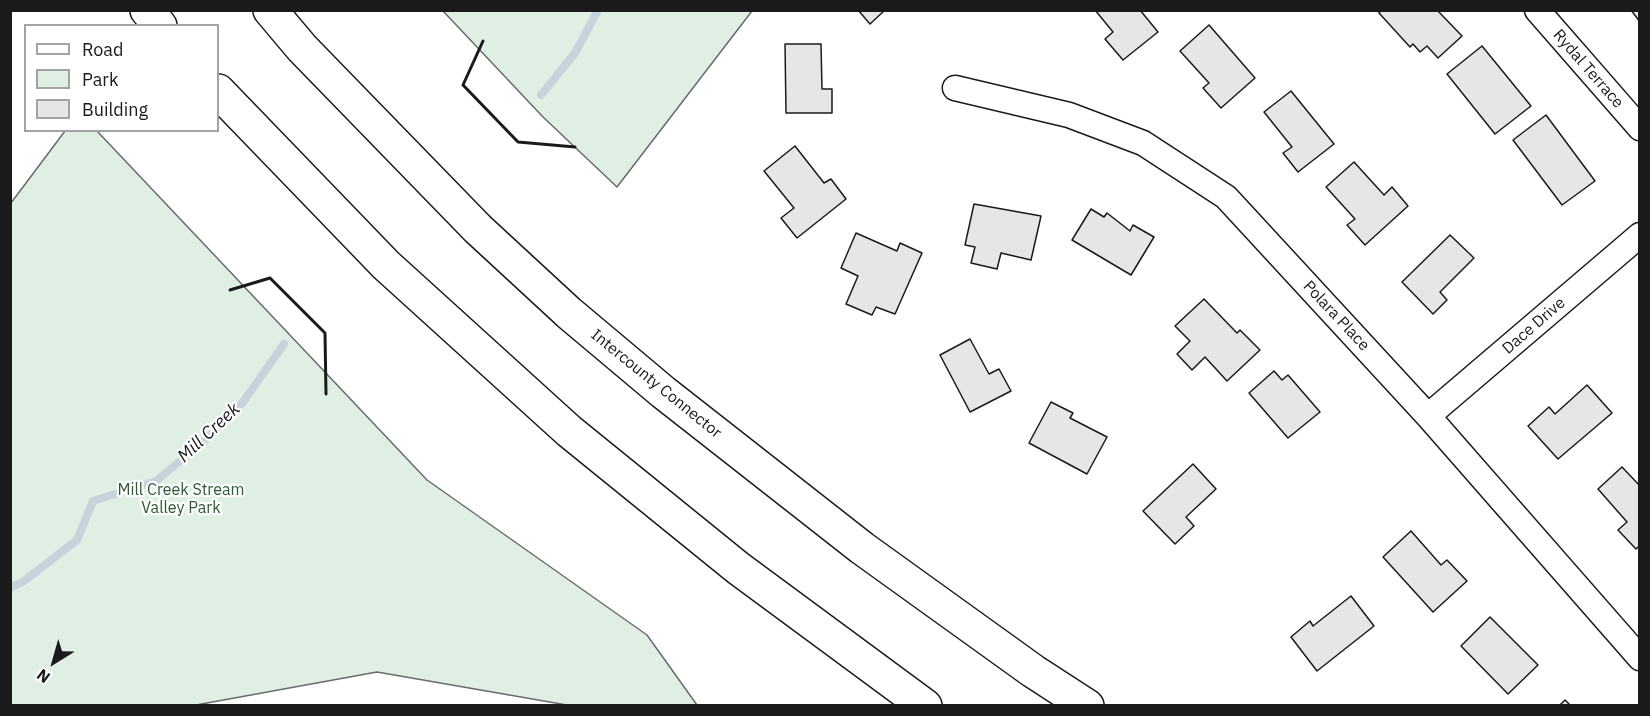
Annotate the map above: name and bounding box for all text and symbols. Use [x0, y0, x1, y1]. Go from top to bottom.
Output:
legend [24, 24, 219, 132]
street label: Rydal Terrace [1549, 26, 1627, 112]
text: Road [82, 38, 123, 61]
text: Park [82, 68, 118, 91]
text: Building [82, 98, 148, 121]
street label: Polara Place [1299, 277, 1373, 355]
street label: Dace Drive [1499, 294, 1569, 358]
street label: Intercounty Connector [587, 325, 725, 443]
water label: Mill Creek [173, 399, 245, 467]
park label: Mill Creek Stream Valley Park [118, 480, 244, 518]
north arrow [24, 632, 84, 692]
text: N [33, 665, 54, 688]

